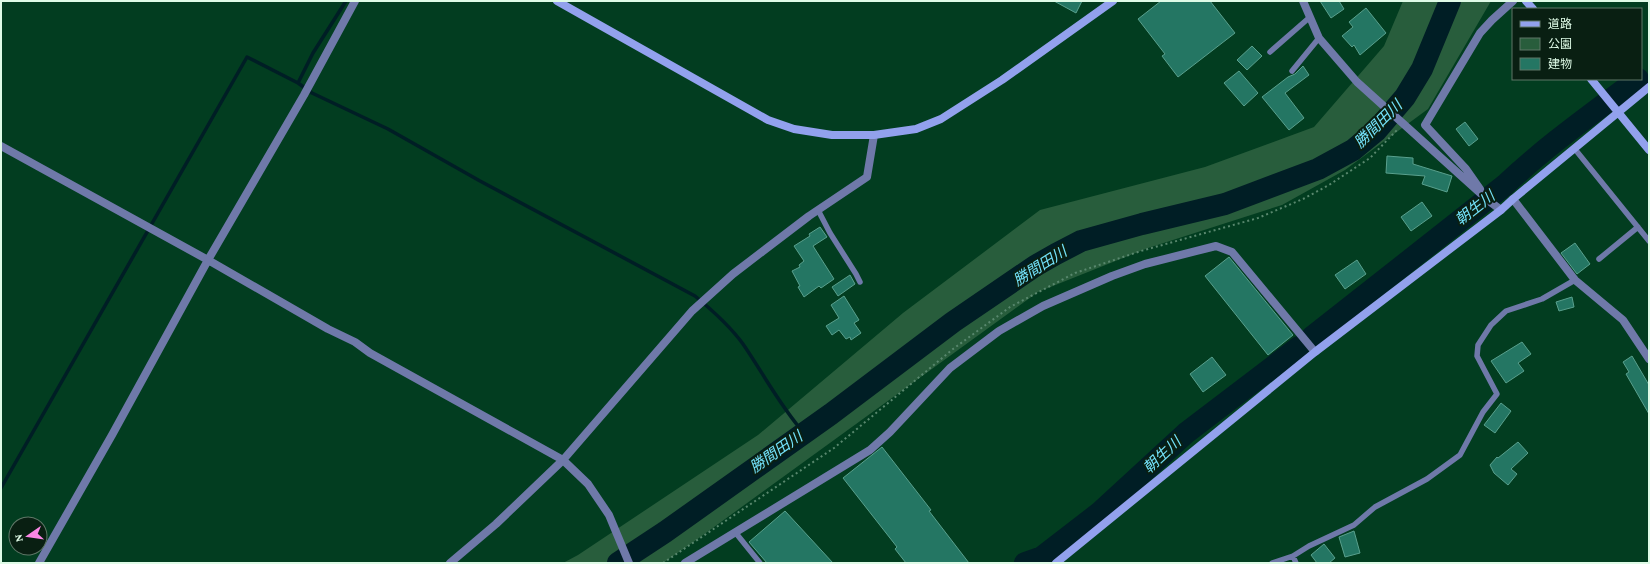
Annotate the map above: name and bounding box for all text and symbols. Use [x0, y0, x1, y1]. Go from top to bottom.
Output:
legend [1512, 8, 1642, 80]
text: 道路 [1548, 17, 1572, 31]
text: 公園 [1548, 37, 1572, 51]
text: 建物 [1548, 57, 1572, 71]
water label: 勝間田川 [1351, 96, 1406, 151]
water label: 朝生川 [1452, 187, 1499, 228]
water label: 勝間田川 [1010, 242, 1071, 289]
water label: 勝間田川 [747, 427, 807, 476]
water label: 朝生川 [1140, 432, 1185, 476]
north arrow [8, 516, 48, 556]
text: N [11, 533, 25, 543]

